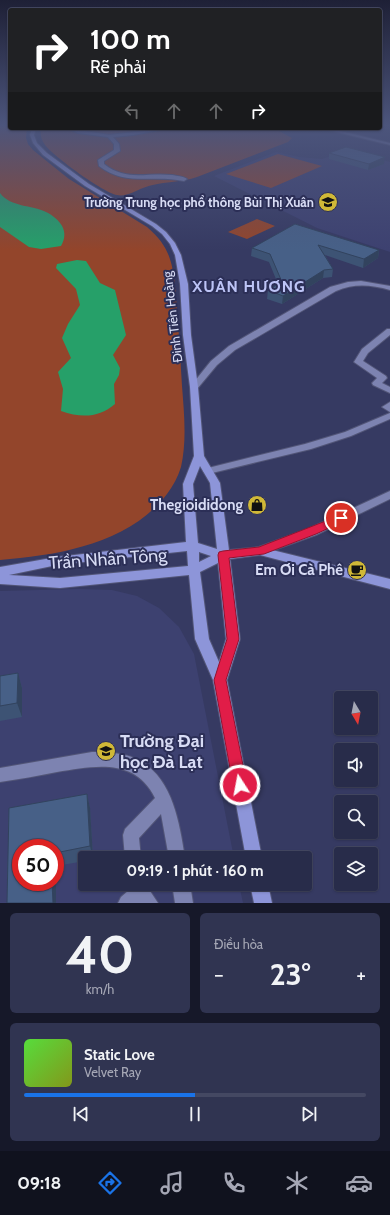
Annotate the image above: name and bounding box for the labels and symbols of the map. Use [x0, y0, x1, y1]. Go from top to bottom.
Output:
school or university icon: Trường Trung học phổ thông Bùi Thị Xuân [317, 191, 339, 213]
place label: Trường Trung học phổ thông Bùi Thị Xuân [84, 194, 314, 210]
street label: Đinh Tiên Hoàng [158, 270, 186, 364]
district label: XUÂN HƯƠNG [191, 277, 306, 296]
shop icon: Thegioididong [246, 494, 268, 516]
place label: Thegioididong [150, 496, 243, 514]
pin [324, 501, 358, 535]
street label: Trần Nhân Tông [48, 544, 169, 574]
cafe icon: Em Ơi Cà Phê [346, 559, 368, 581]
place label: Em Ơi Cà Phê [255, 561, 343, 579]
north arrow [334, 691, 378, 735]
place label: Trường Đại học Đà Lạt [120, 730, 204, 773]
school or university icon: Trường Đại học Đà Lạt [95, 740, 117, 762]
position arrow [219, 764, 261, 806]
speed limit sign: 50 [12, 839, 64, 891]

